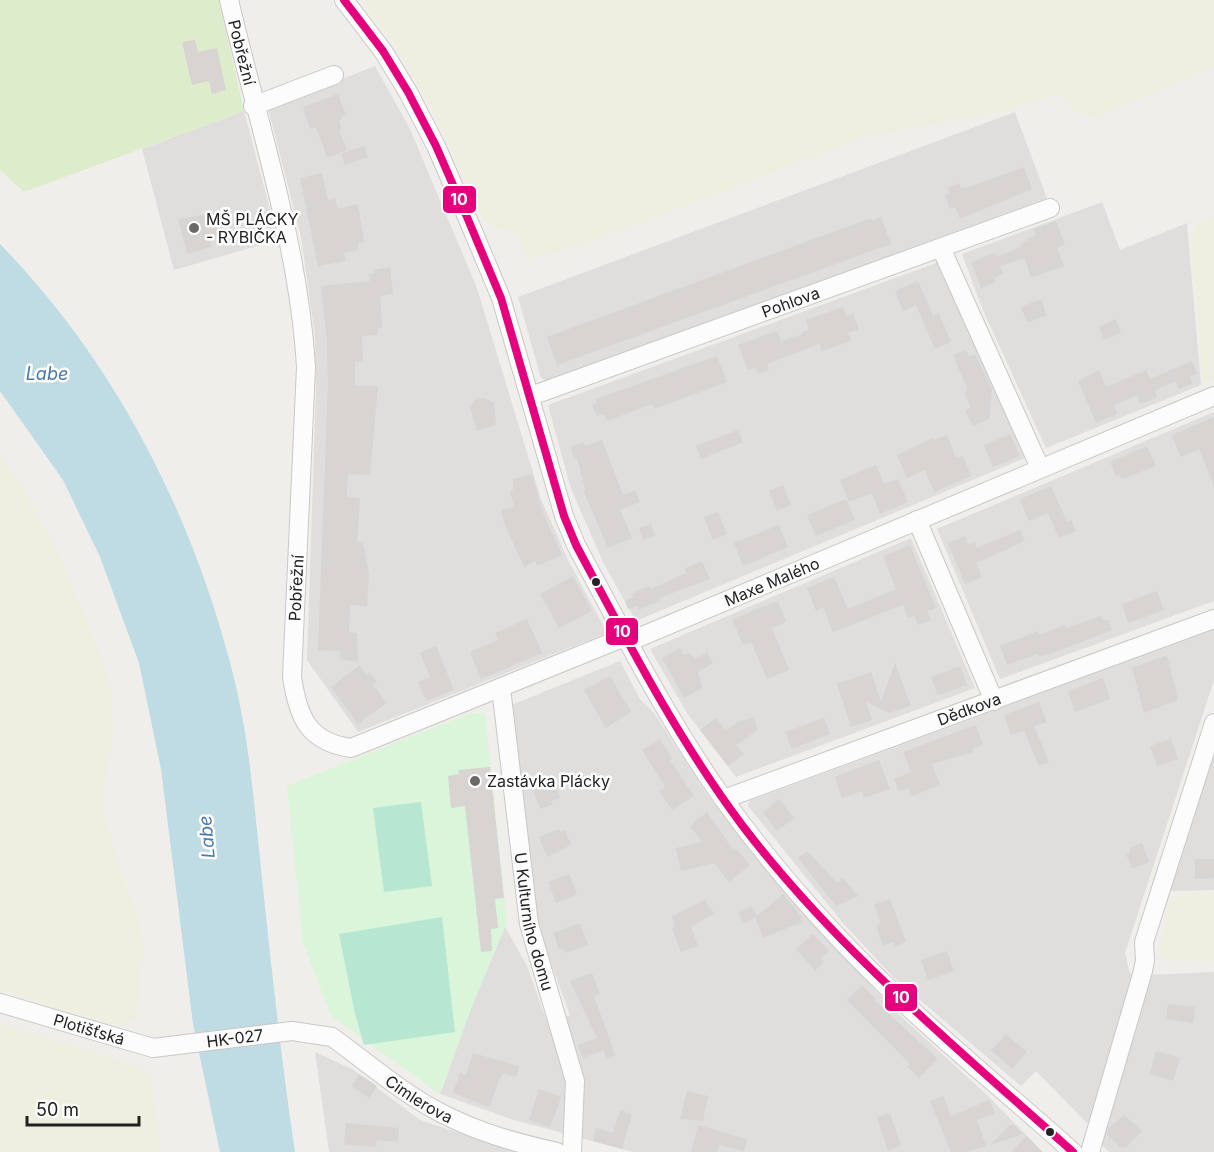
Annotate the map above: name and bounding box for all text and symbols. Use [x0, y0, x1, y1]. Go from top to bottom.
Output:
street label: Pobřežní [224, 18, 260, 87]
line badge: 10 [442, 185, 477, 214]
text: 10 [450, 189, 468, 209]
place label: MŠ PLÁCKY - RYBIČKA [206, 209, 298, 247]
marker: MŠ PLÁCKY - RYBIČKA [187, 221, 201, 235]
street label: Pohlova [759, 282, 822, 322]
water label: Labe [26, 363, 68, 384]
street label: Maxe Malého [721, 553, 822, 610]
street label: Pobřežní [284, 554, 308, 622]
unlabelled marker [590, 576, 602, 588]
line badge: 10 [605, 617, 639, 646]
text: 10 [613, 621, 631, 641]
street label: Dědkova [934, 688, 1004, 730]
place label: Zastávka Plácky [487, 771, 610, 791]
marker: Zastávka Plácky [468, 774, 482, 788]
water label: Labe [194, 815, 219, 859]
street label: U Kulturního domu [511, 851, 558, 993]
line badge: 10 [884, 983, 918, 1012]
text: 10 [892, 987, 910, 1007]
street label: Plotišťská [51, 1009, 127, 1049]
street label: HK-027 [205, 1025, 265, 1051]
street label: Cimlerova [381, 1071, 456, 1127]
scale bar [27, 1089, 140, 1127]
text: 50 m [36, 1099, 79, 1120]
unlabelled marker [1044, 1126, 1056, 1138]

